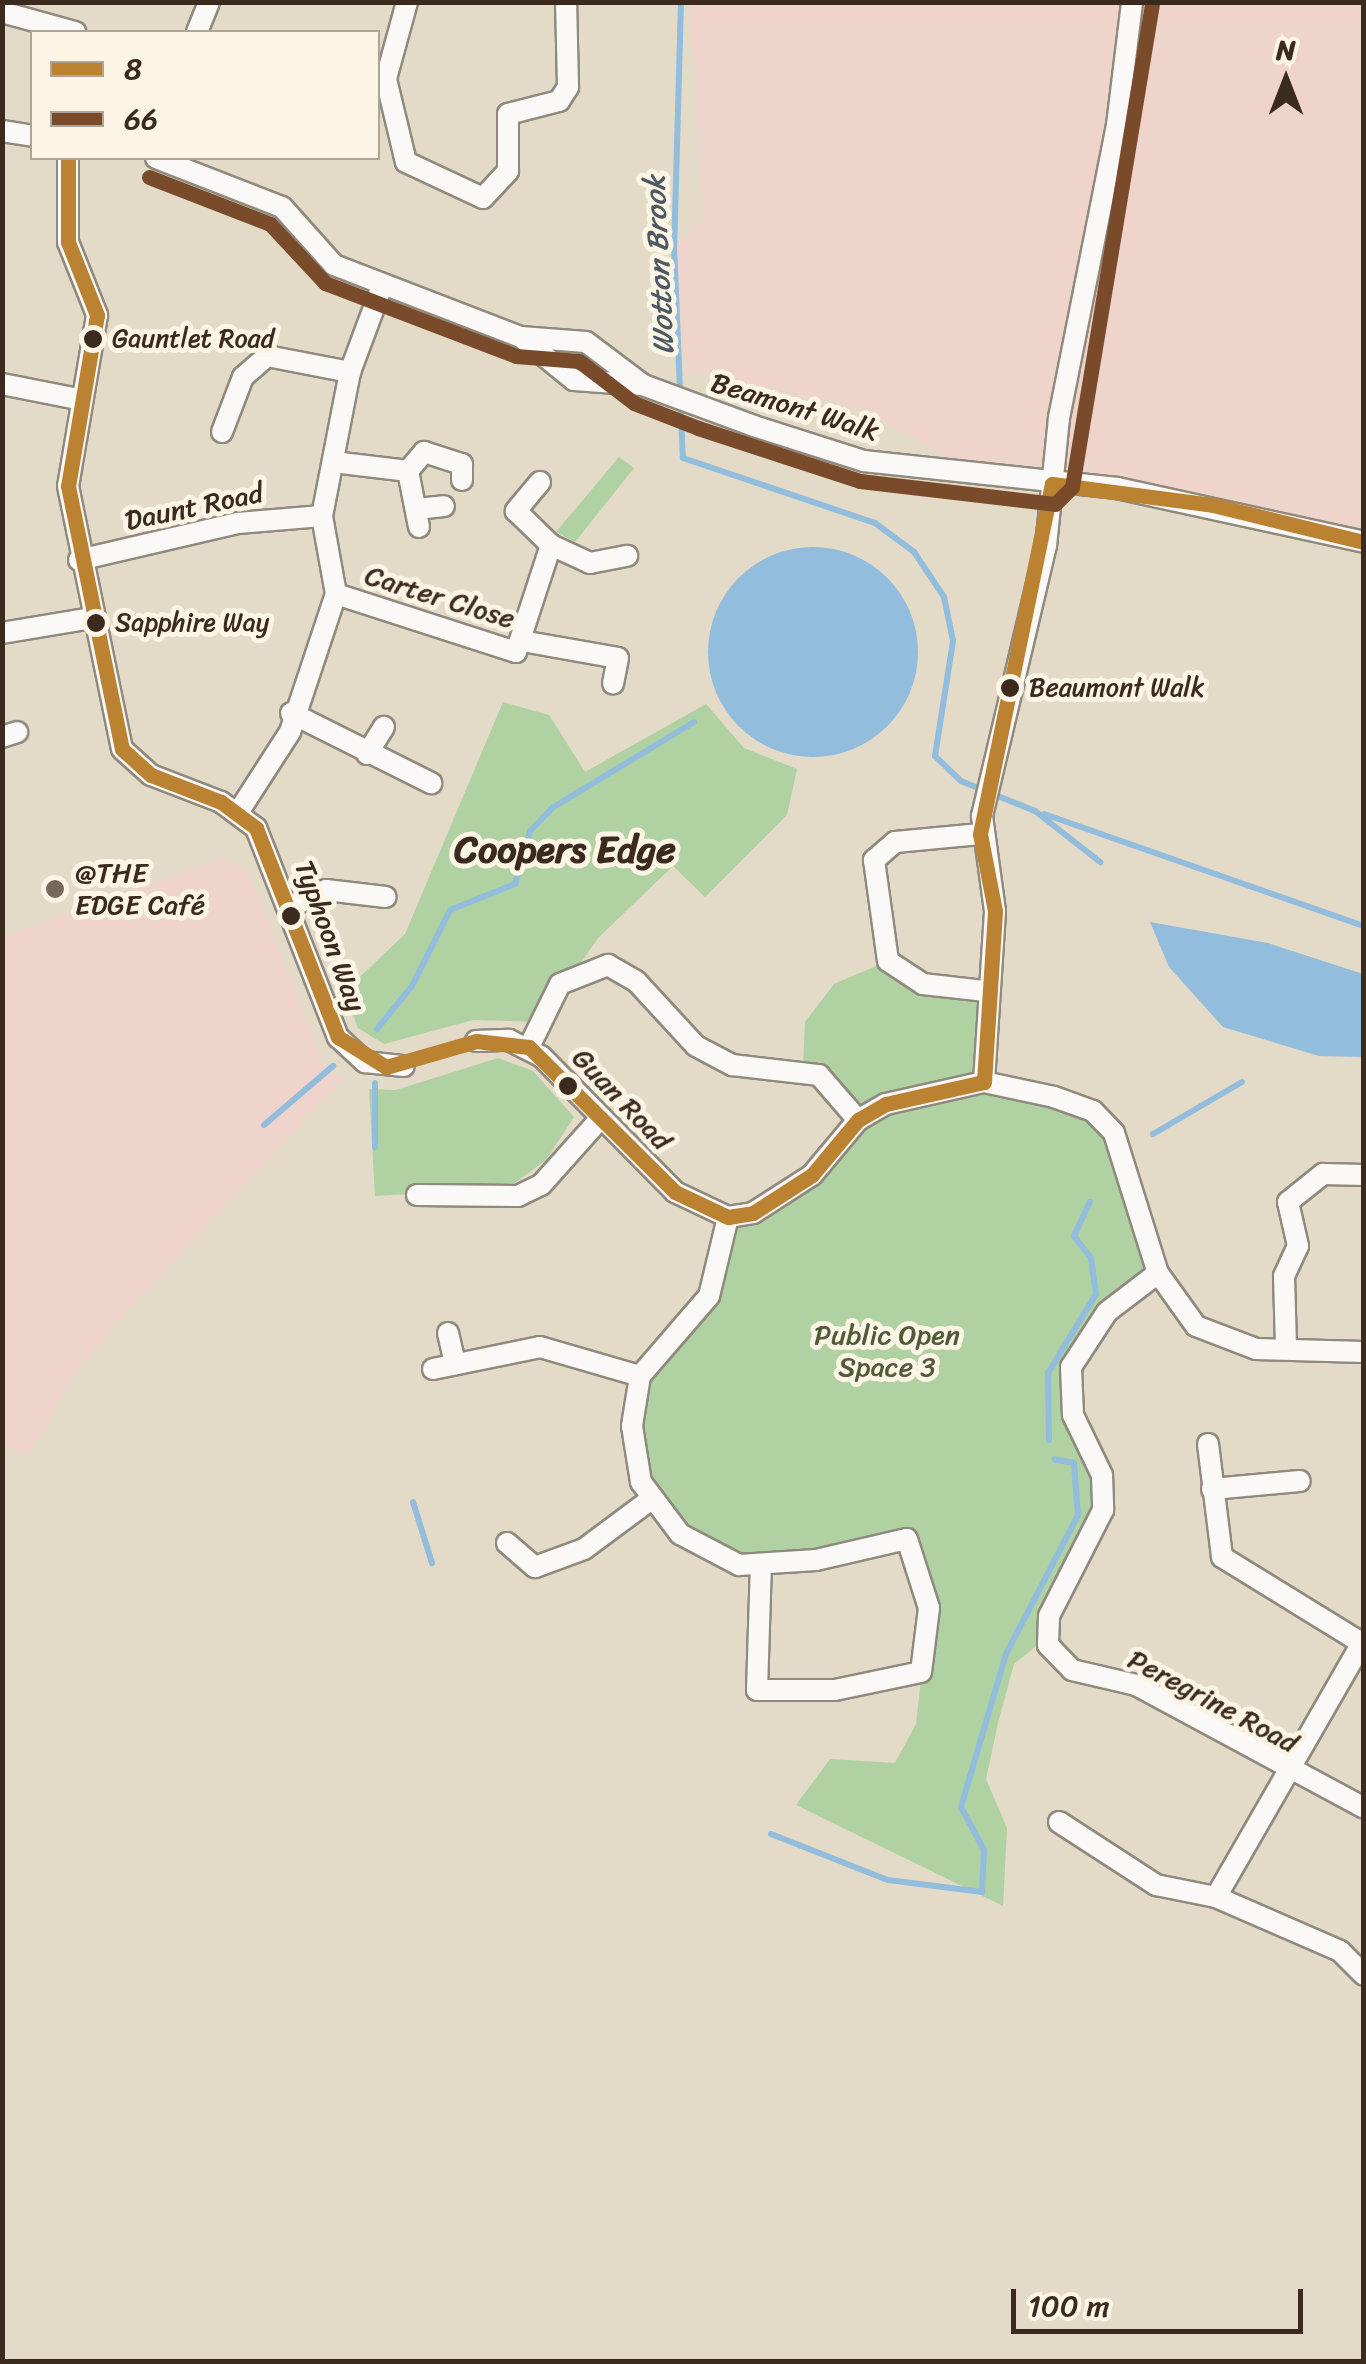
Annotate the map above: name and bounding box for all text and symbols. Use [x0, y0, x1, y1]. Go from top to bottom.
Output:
text: N [1276, 25, 1296, 74]
legend [30, 30, 380, 160]
north arrow [1236, 30, 1336, 130]
text: 8 [124, 42, 142, 96]
text: 66 [124, 92, 158, 146]
water label: Wotton Brook [636, 174, 682, 356]
place label: Gauntlet Road [112, 323, 274, 355]
marker: Gauntlet Road [83, 329, 103, 349]
street label: Beamont Walk [707, 366, 883, 448]
street label: Daunt Road [122, 476, 266, 538]
street label: Carter Close [361, 558, 519, 636]
place label: Sapphire Way [115, 607, 269, 639]
marker: Sapphire Way [86, 613, 106, 633]
place label: Beaumont Walk [1029, 672, 1204, 704]
marker: Beaumont Walk [1000, 678, 1020, 698]
district label: Coopers Edge [454, 827, 676, 873]
place label: @THE EDGE Café [75, 856, 206, 922]
street label: Typhoon Way [287, 856, 373, 1016]
marker: @THE EDGE Café [44, 878, 66, 900]
unlabelled marker [281, 906, 301, 926]
street label: Guan Road [565, 1041, 679, 1157]
unlabelled marker [558, 1076, 578, 1096]
park label: Public Open Space 3 [814, 1318, 960, 1384]
street label: Peregrine Road [1122, 1642, 1304, 1760]
scale bar [1016, 2269, 1308, 2331]
text: 100 m [1028, 2279, 1110, 2333]

